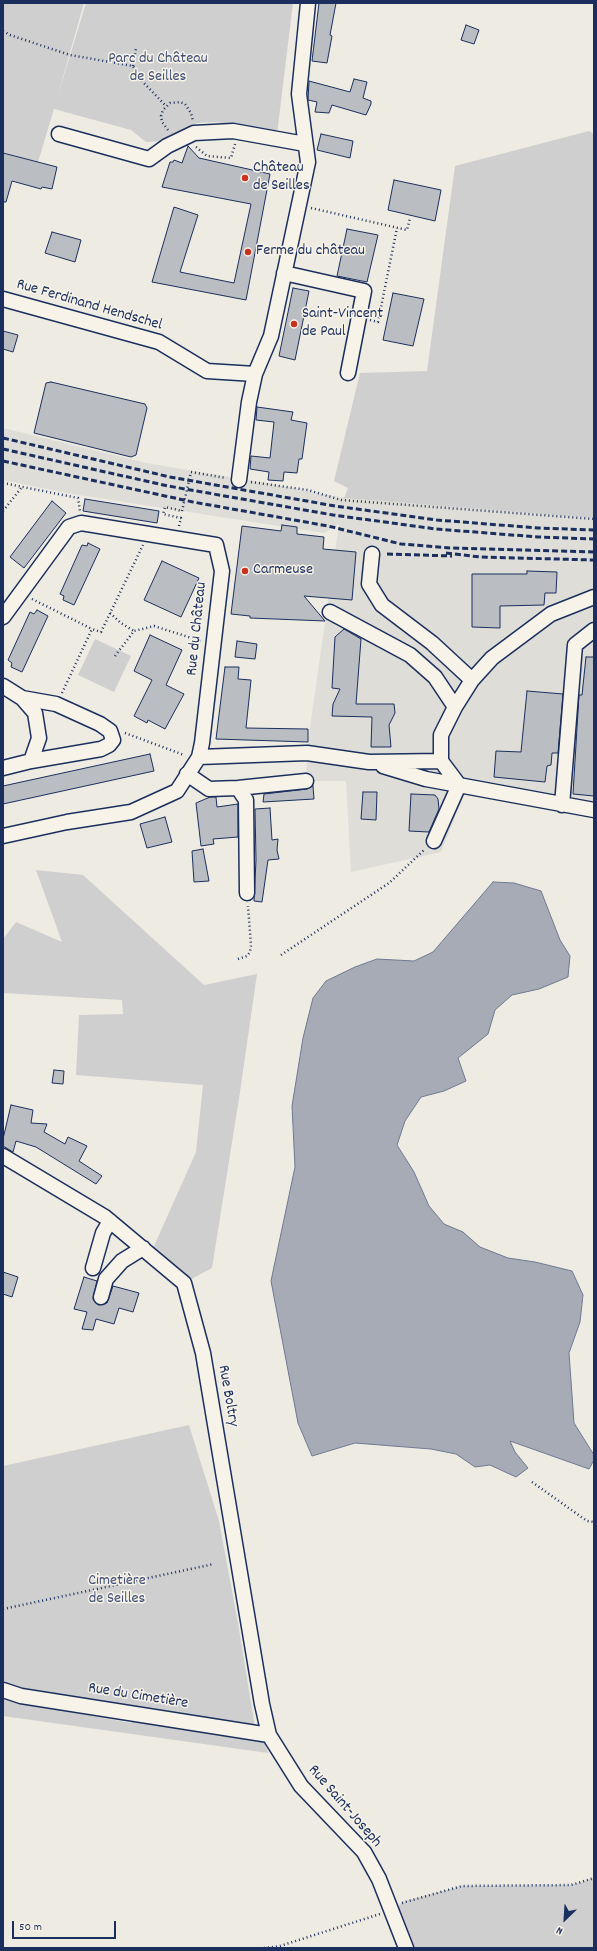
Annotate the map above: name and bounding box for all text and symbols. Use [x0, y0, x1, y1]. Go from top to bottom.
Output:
park label: Parc du Château de Seilles [108, 50, 208, 88]
place label: Château de Seilles [253, 159, 310, 197]
marker: Château de Seilles [240, 173, 250, 183]
place label: Ferme du château [256, 242, 365, 262]
marker: Ferme du château [243, 247, 253, 257]
street label: Rue Ferdinand Hendschel [14, 276, 164, 336]
place label: Saint-Vincent de Paul [302, 305, 383, 343]
marker: Saint-Vincent de Paul [289, 319, 299, 329]
place label: Carmeuse [253, 561, 313, 581]
marker: Carmeuse [240, 566, 250, 576]
street label: Rue du Château [184, 581, 212, 677]
street label: Rue Boltry [212, 1364, 242, 1428]
park label: Cimetière de Seilles [88, 1572, 146, 1610]
street label: Rue du Cimetière [87, 1680, 189, 1714]
street label: Rue Saint-Joseph [303, 1762, 385, 1852]
north arrow [545, 1899, 585, 1939]
scale bar [14, 1913, 118, 1939]
text: 50 m [19, 1919, 42, 1936]
text: N [554, 1921, 566, 1938]

